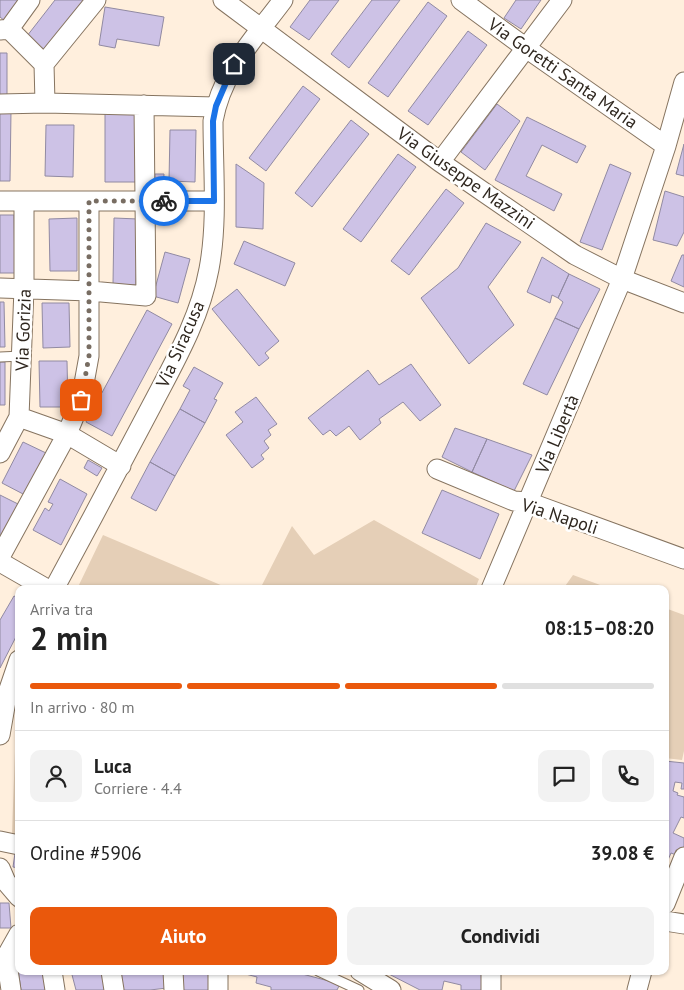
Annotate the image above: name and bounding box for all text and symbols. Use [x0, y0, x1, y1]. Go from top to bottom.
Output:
street label: Via Goretti Santa Maria [483, 12, 642, 133]
pin [213, 43, 255, 85]
icon: home [220, 50, 248, 78]
street label: Via Giuseppe Mazzini [392, 121, 539, 234]
courier [139, 176, 189, 226]
icon: bike [150, 187, 178, 215]
street label: Via Gorizia [10, 289, 36, 372]
street label: Via Siracusa [150, 297, 209, 392]
pin [60, 379, 102, 421]
icon: bag [67, 386, 95, 414]
street label: Via Libertà [530, 391, 584, 478]
street label: Via Napoli [518, 493, 601, 539]
text: Arriva tra [30, 599, 93, 619]
text: 08:15–08:20 [545, 616, 654, 640]
text: 2 min [30, 617, 108, 659]
text: In arrivo · 80 m [30, 697, 134, 717]
button: person [30, 750, 82, 802]
button: chat [538, 750, 590, 802]
button: phone [602, 750, 654, 802]
text: Luca [94, 754, 132, 778]
text: Corriere · 4.4 [94, 778, 182, 798]
text: Ordine #5906 [30, 841, 142, 865]
text: 39.08 € [591, 841, 654, 865]
button: Aiuto [30, 907, 337, 965]
button: Condividi [347, 907, 654, 965]

